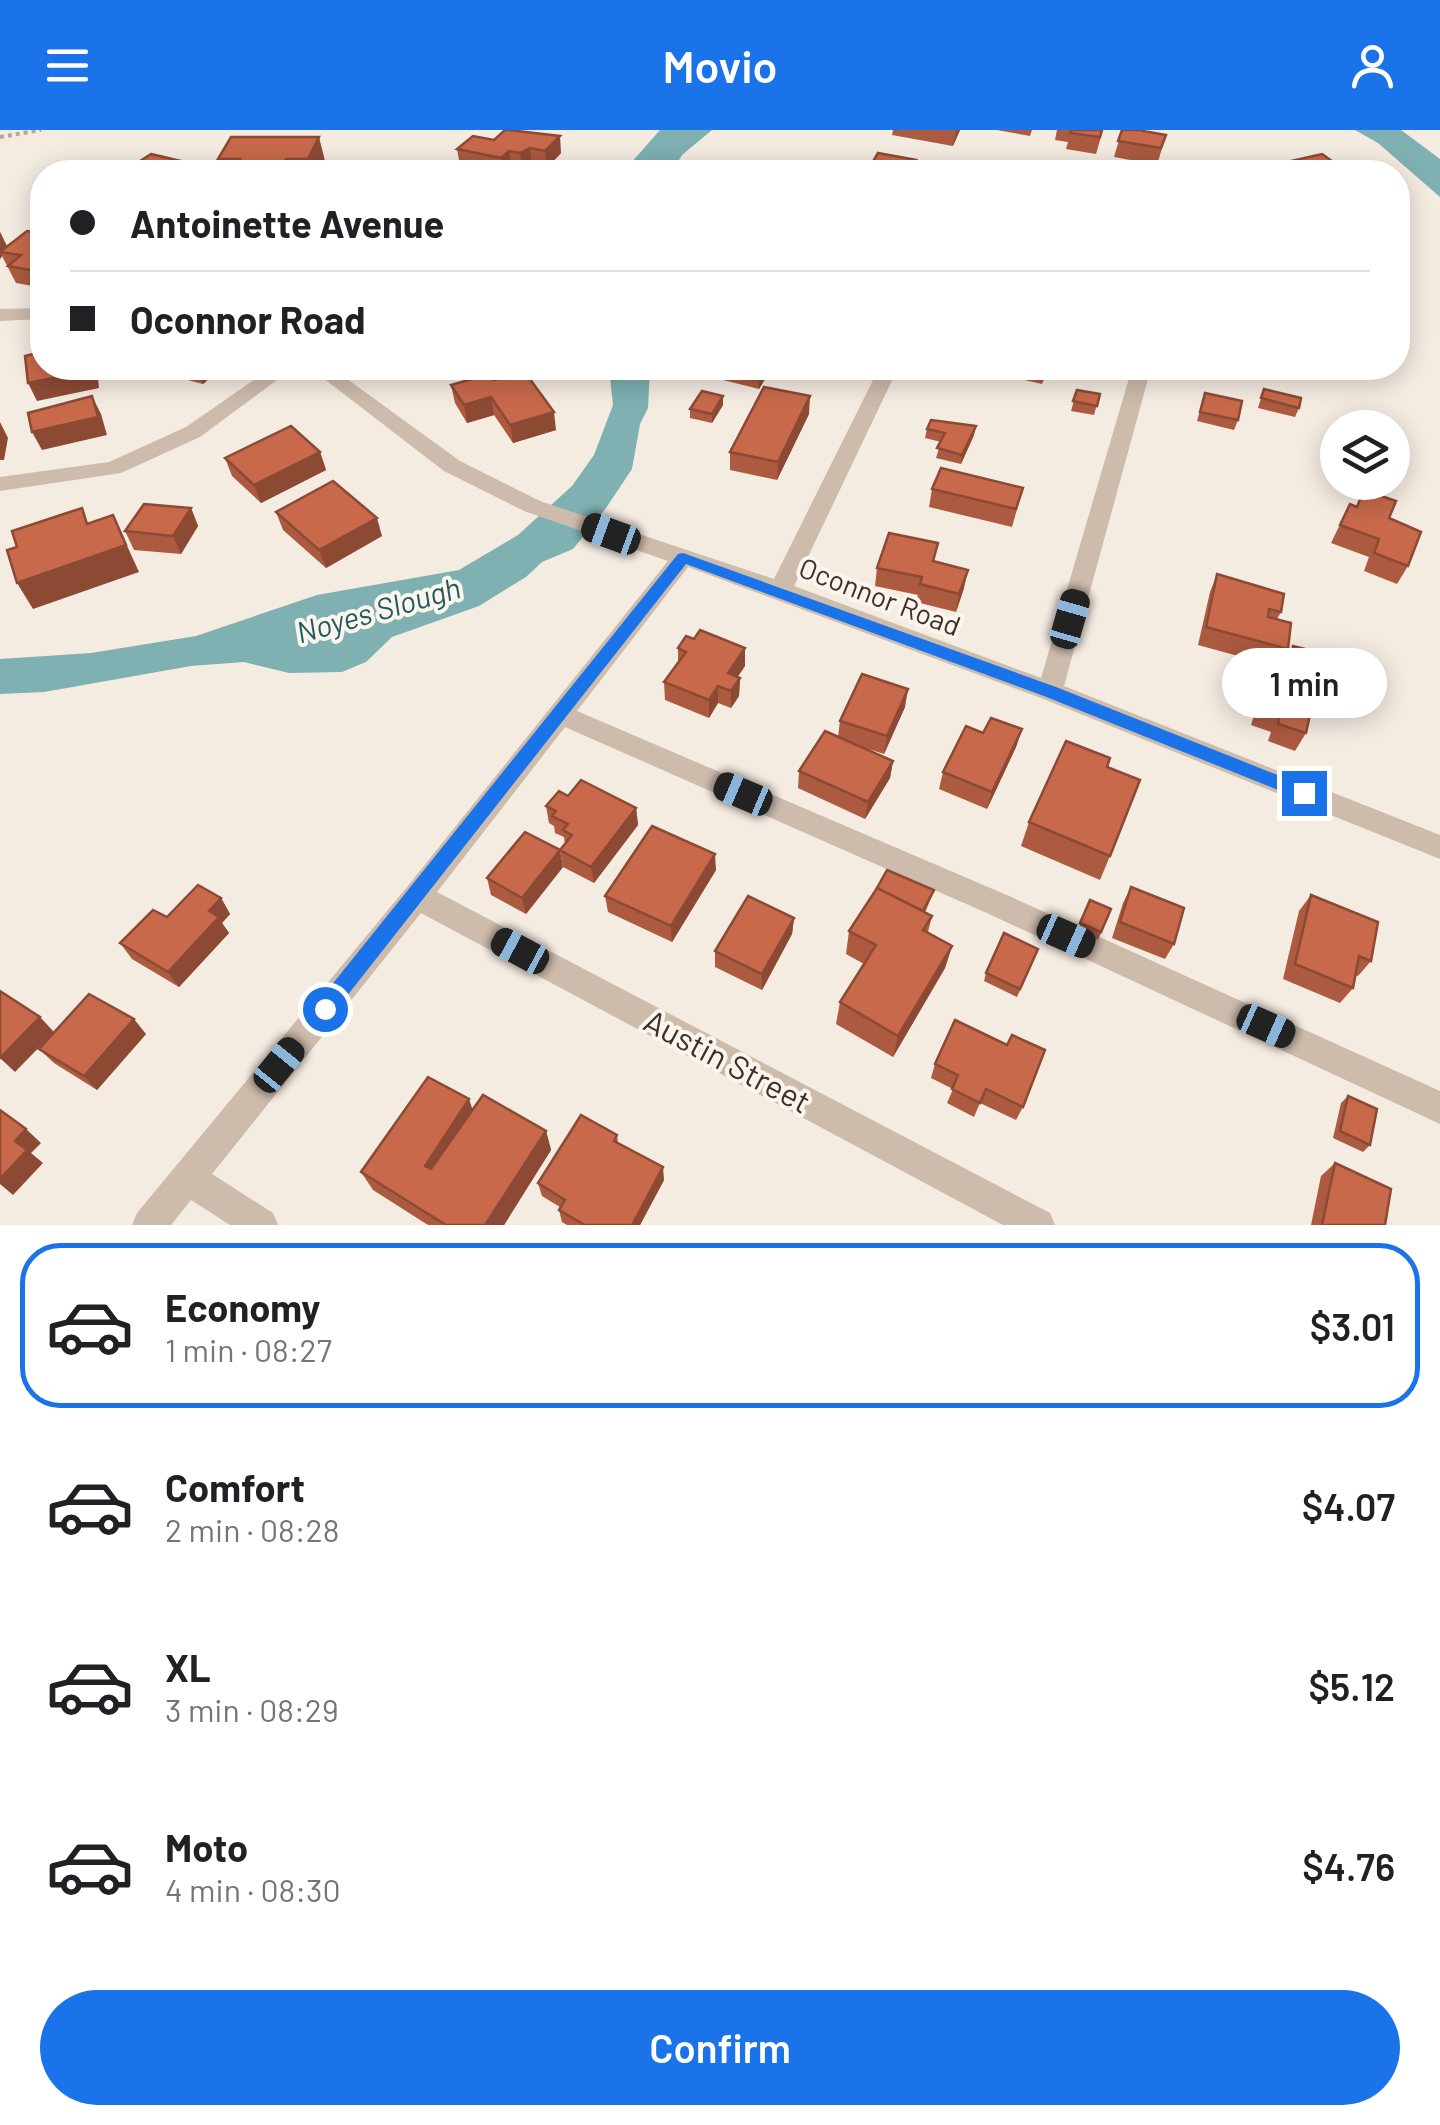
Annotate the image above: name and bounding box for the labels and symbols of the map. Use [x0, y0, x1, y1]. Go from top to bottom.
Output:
car [578, 510, 644, 558]
street label: Oconnor Road [795, 550, 965, 642]
water label: Noyes Slough [292, 568, 464, 650]
car [1047, 586, 1093, 652]
callout: 1 min [1222, 648, 1386, 718]
car [710, 768, 776, 820]
route end [1282, 771, 1327, 816]
car [1032, 910, 1100, 962]
car [486, 924, 554, 978]
route start [303, 987, 348, 1032]
street label: Austin Street [638, 1000, 818, 1120]
car [1232, 1000, 1300, 1052]
car [248, 1032, 310, 1098]

